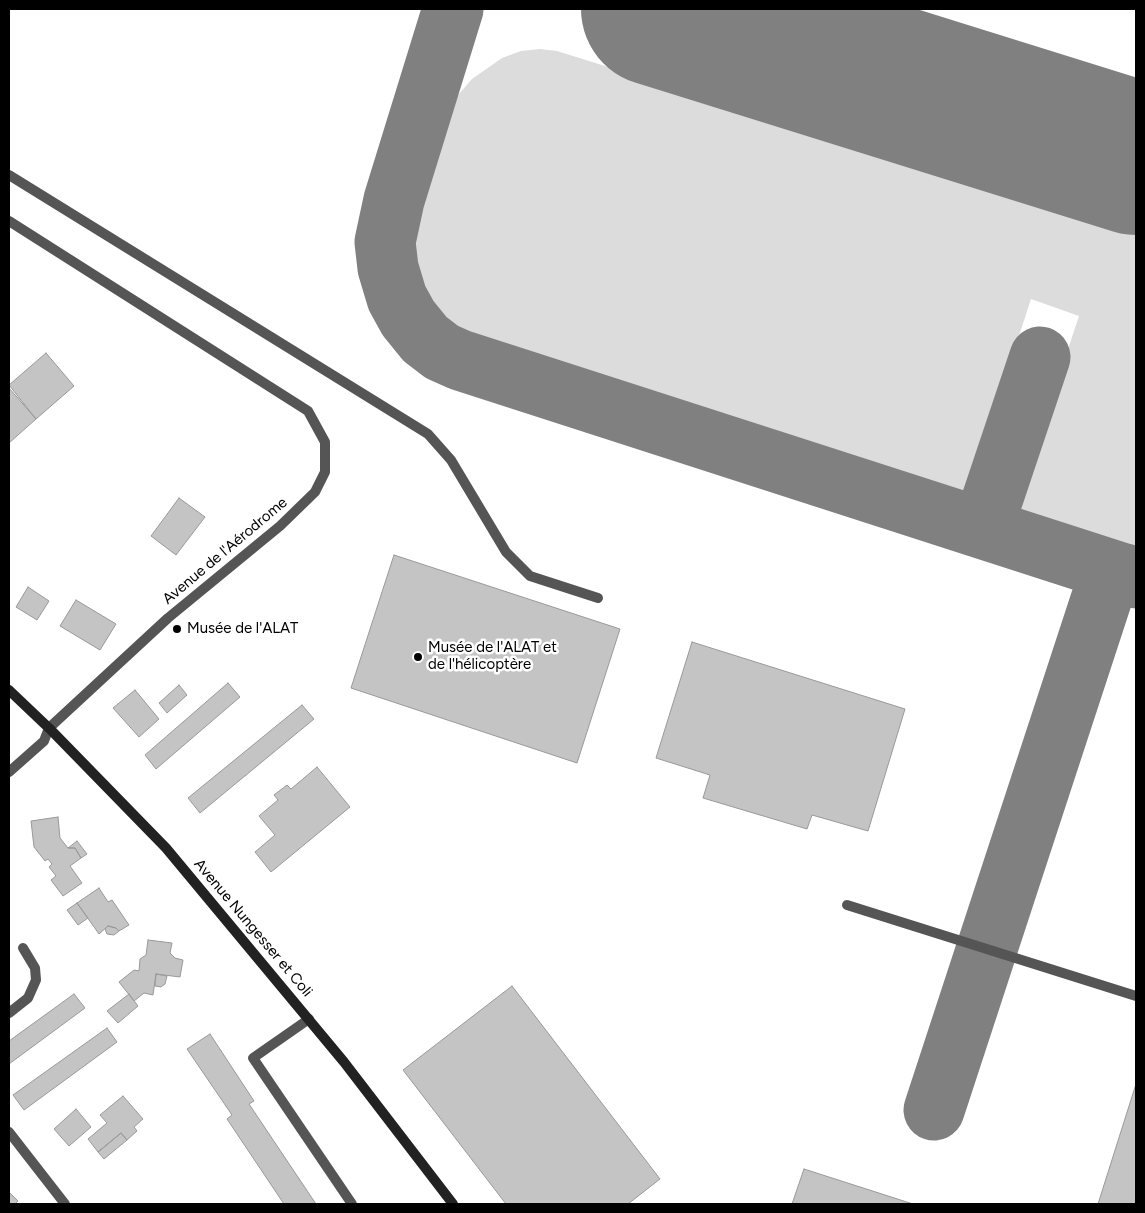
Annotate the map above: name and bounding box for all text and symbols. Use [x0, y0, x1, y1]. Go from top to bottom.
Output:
street label: Avenue de l'Aérodrome [159, 494, 291, 608]
place label: Musée de l'ALAT [187, 620, 298, 638]
marker: Musée de l'ALAT [171, 623, 183, 635]
place label: Musée de l'ALAT et de l'hélicoptère [428, 639, 557, 674]
marker: Musée de l'ALAT et de l'hélicoptère [412, 651, 424, 663]
street label: Avenue Nungesser et Coli [190, 855, 316, 1001]

